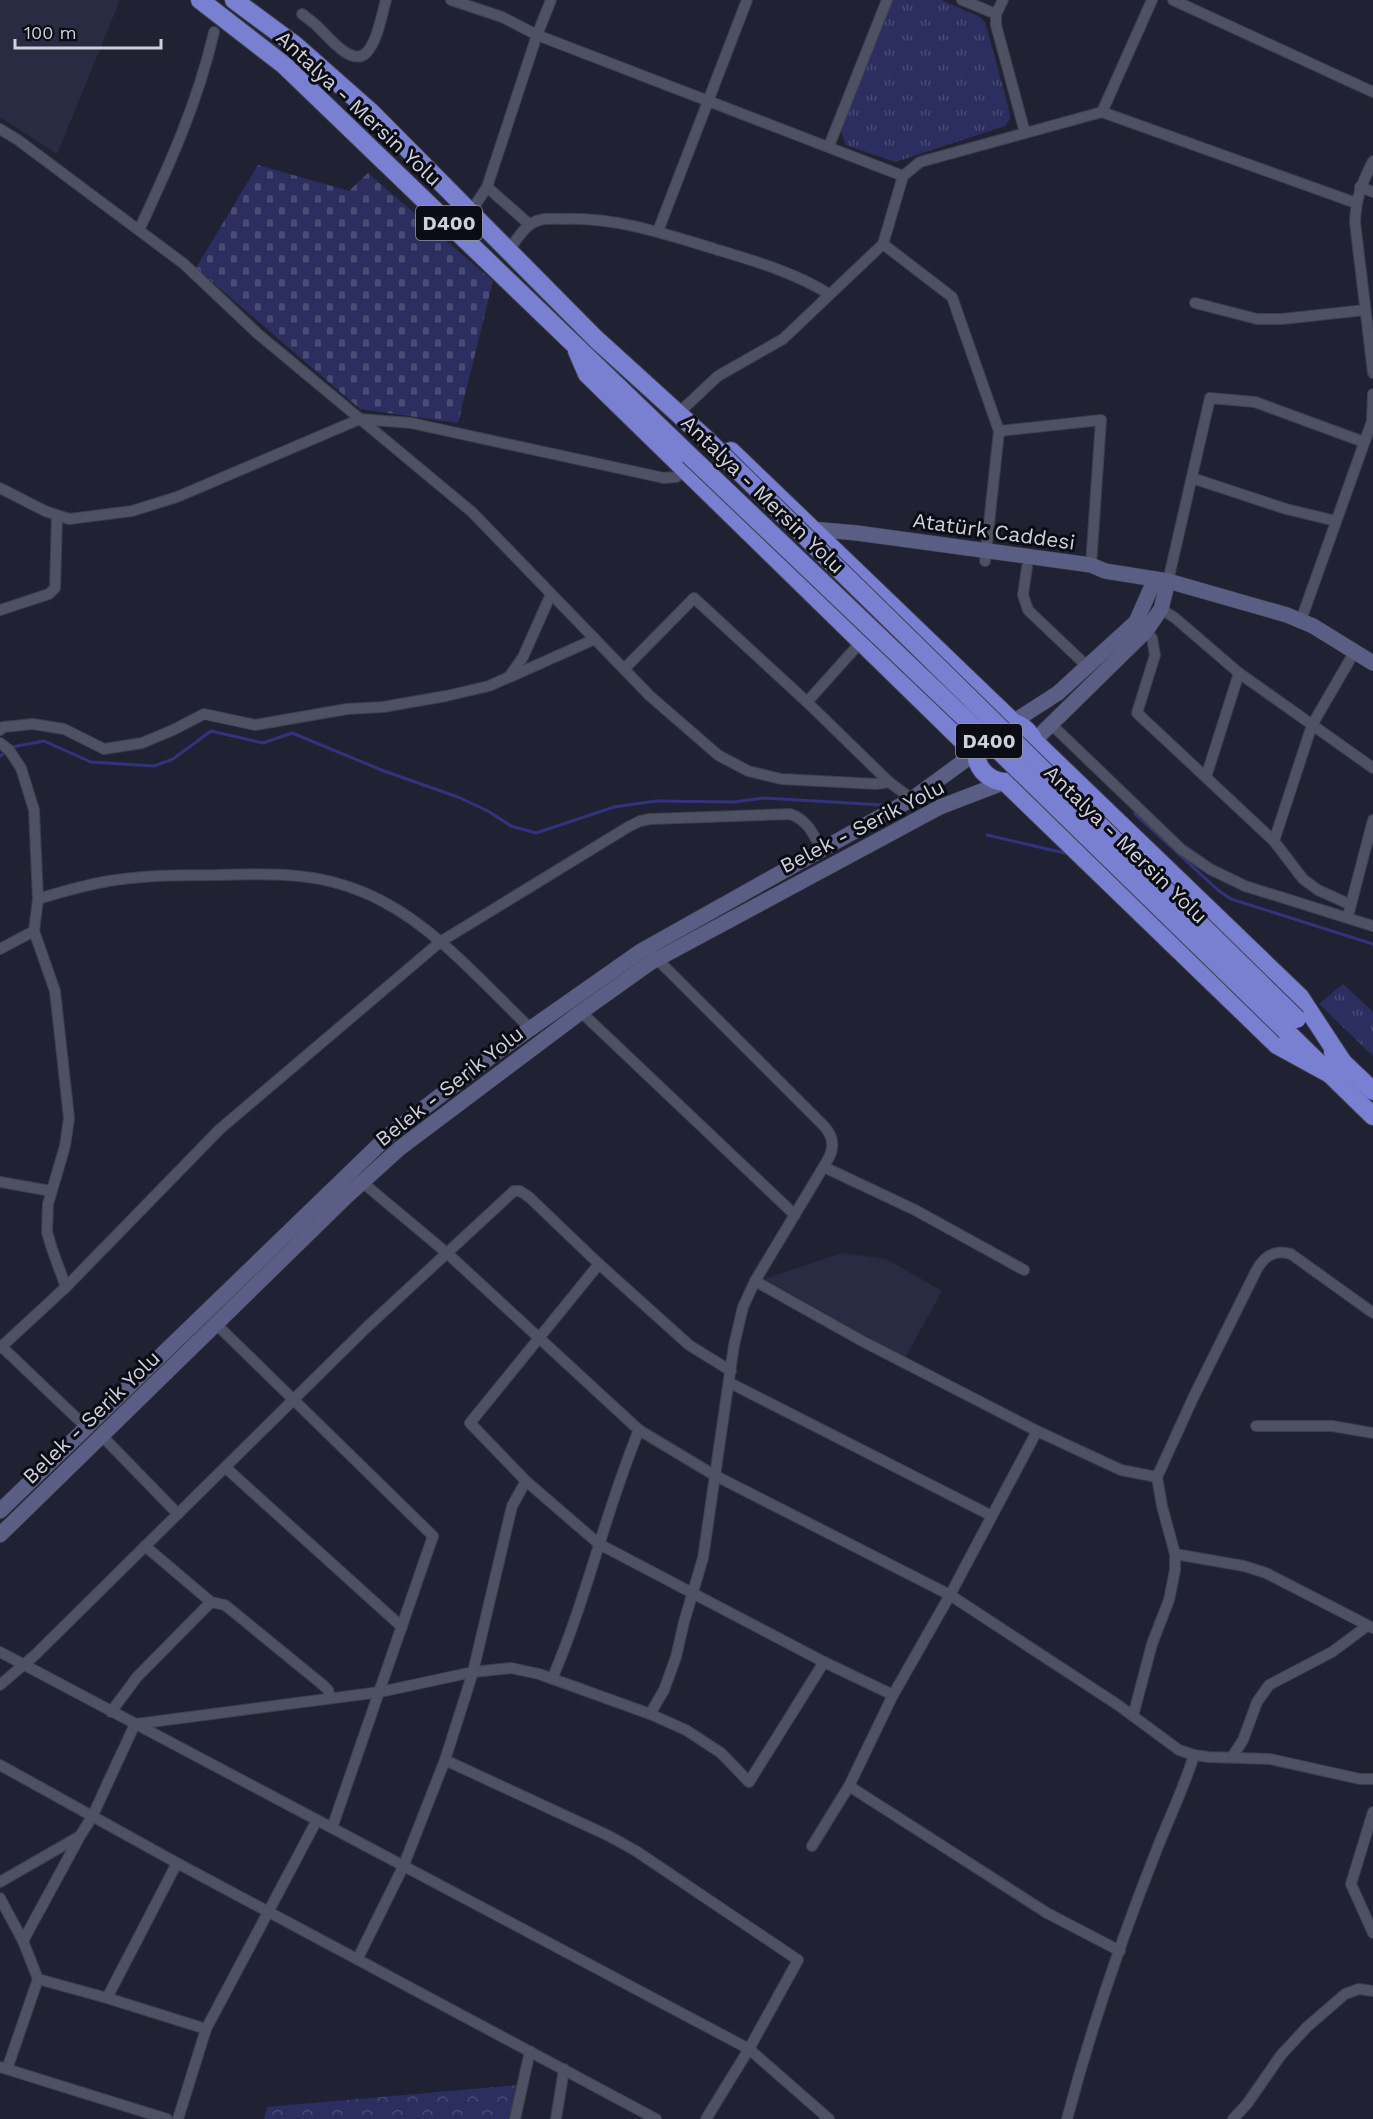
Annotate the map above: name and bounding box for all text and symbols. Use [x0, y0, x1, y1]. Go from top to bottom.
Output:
scale bar [15, 12, 160, 50]
text: 100 m [24, 22, 77, 43]
street label: Antalya - Mersin Yolu [271, 25, 447, 191]
road number: D400 [416, 206, 482, 240]
street label: Antalya - Mersin Yolu [676, 410, 850, 578]
street label: Atatürk Caddesi [911, 507, 1077, 555]
road number: D400 [956, 724, 1022, 758]
street label: Antalya - Mersin Yolu [1039, 760, 1213, 928]
street label: Belek - Serik Yolu [776, 774, 948, 878]
street label: Belek - Serik Yolu [370, 1020, 528, 1152]
street label: Belek - Serik Yolu [17, 1345, 165, 1489]

